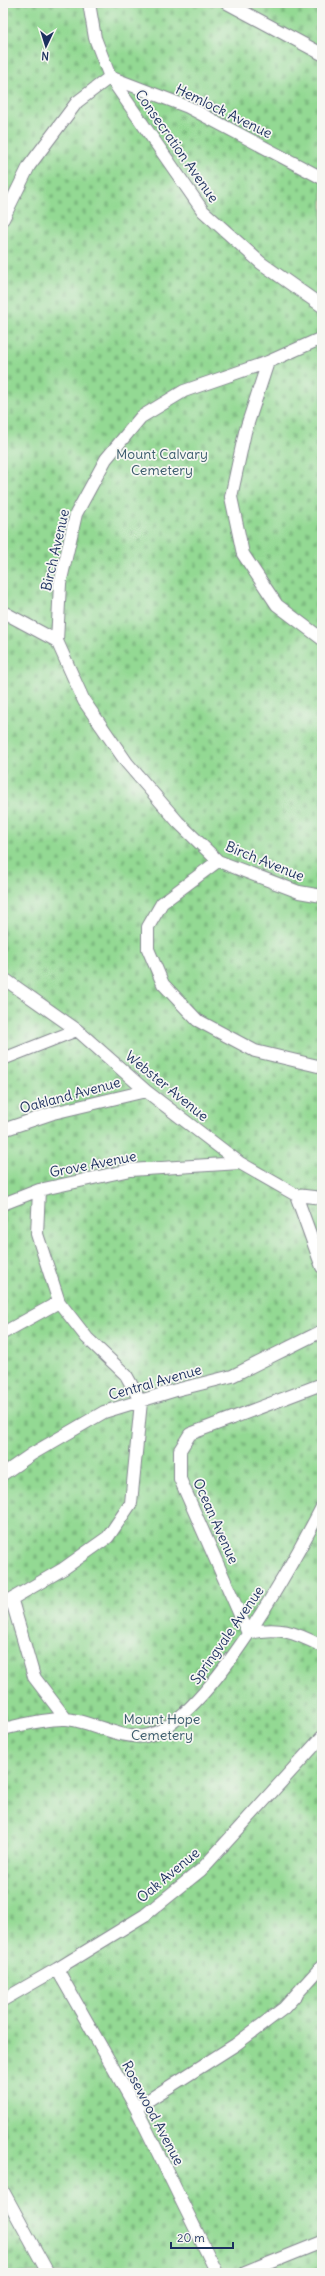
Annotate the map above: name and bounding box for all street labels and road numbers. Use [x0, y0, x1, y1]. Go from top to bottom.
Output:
street label: Hemlock Avenue [173, 80, 275, 142]
street label: Consecration Avenue [131, 86, 223, 206]
street label: Birch Avenue [37, 507, 73, 593]
street label: Birch Avenue [223, 837, 307, 885]
street label: Webster Avenue [122, 1047, 212, 1125]
street label: Oakland Avenue [18, 1073, 122, 1117]
street label: Grove Avenue [48, 1147, 138, 1181]
street label: Central Avenue [106, 1360, 204, 1404]
street label: Ocean Avenue [189, 1475, 243, 1567]
street label: Springvale Avenue [186, 1582, 268, 1688]
street label: Oak Avenue [133, 1844, 203, 1906]
street label: Rosewood Avenue [118, 2058, 188, 2168]

